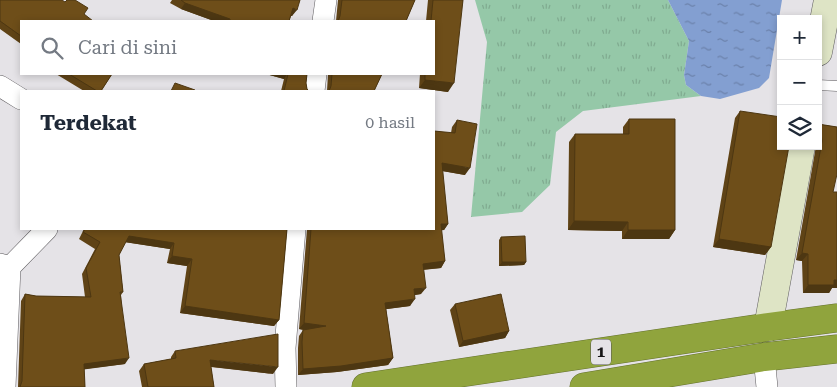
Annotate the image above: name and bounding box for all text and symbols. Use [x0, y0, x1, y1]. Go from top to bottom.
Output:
map controls [777, 15, 822, 150]
button: + [777, 15, 822, 60]
search box [20, 20, 435, 75]
icon: search [38, 34, 66, 62]
text: Cari di sini [78, 36, 177, 59]
button: − [777, 60, 822, 105]
button: layers [777, 105, 822, 150]
text: Terdekat [40, 111, 137, 135]
text: 0 hasil [365, 113, 415, 132]
road number: 1 [591, 340, 611, 364]

